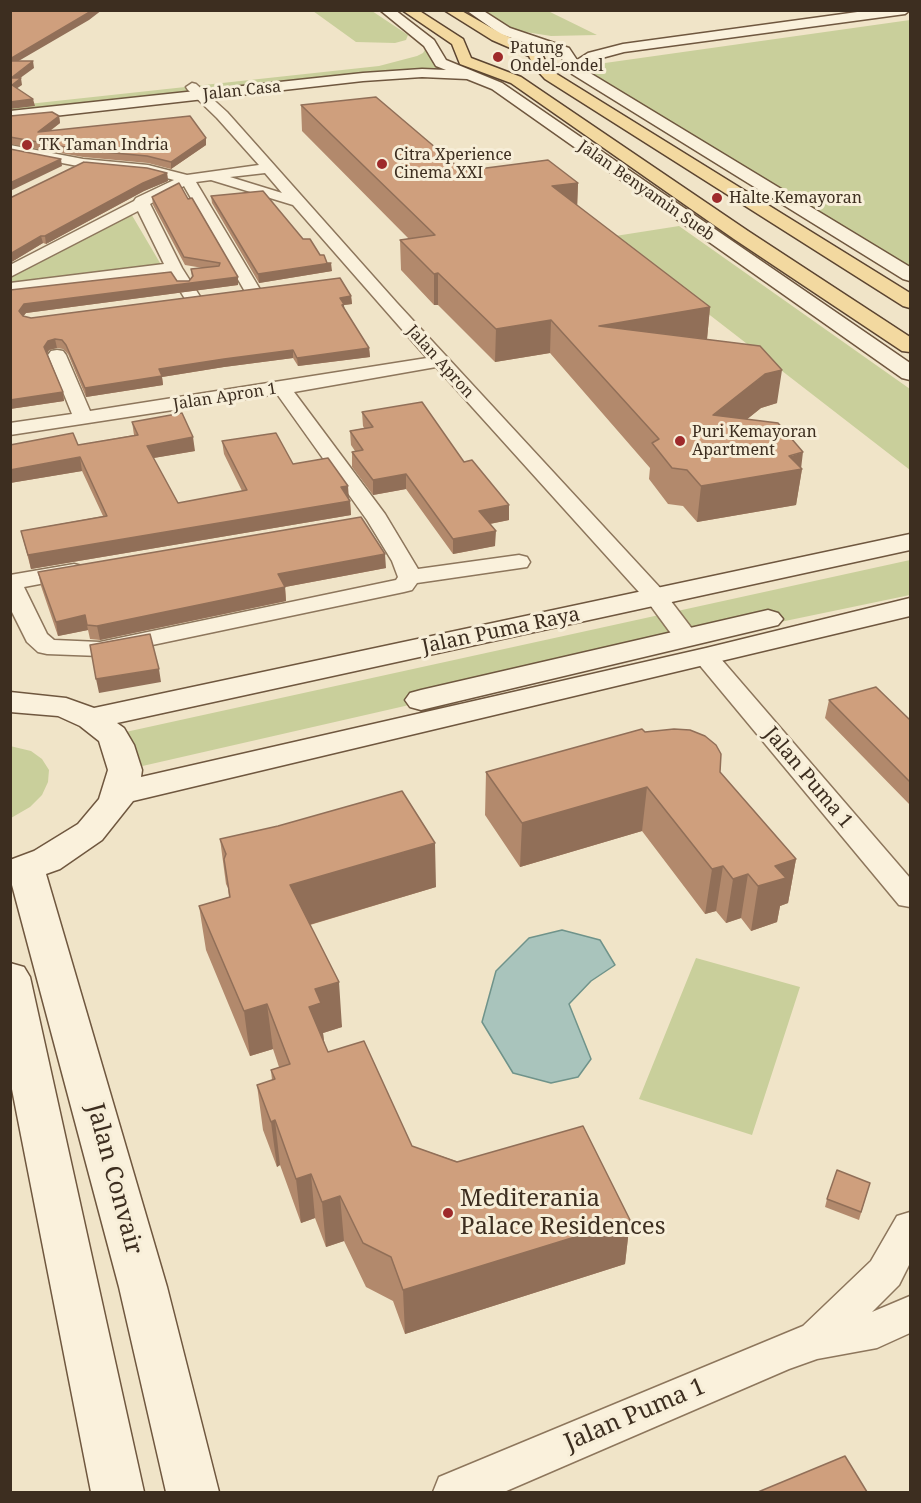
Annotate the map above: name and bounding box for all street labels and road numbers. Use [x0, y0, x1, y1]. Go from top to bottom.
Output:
street label: Jalan Casa [202, 77, 282, 105]
street label: Jalan Benyamin Sueb [574, 137, 718, 245]
street label: Jalan Apron [402, 322, 478, 402]
street label: Jalan Apron 1 [172, 379, 278, 415]
street label: Jalan Puma Raya [420, 603, 582, 659]
street label: Jalan Puma 1 [759, 722, 857, 834]
street label: Jalan Convair [80, 1100, 148, 1258]
street label: Jalan Puma 1 [560, 1372, 710, 1458]

